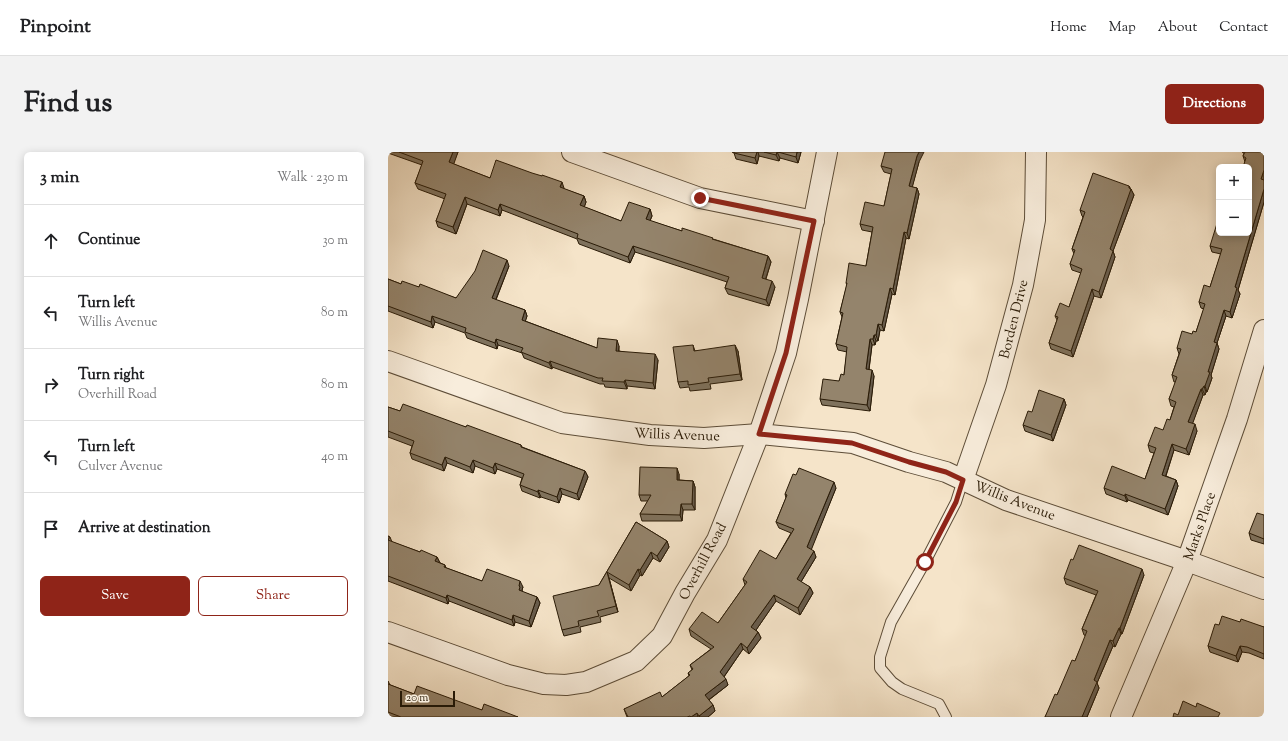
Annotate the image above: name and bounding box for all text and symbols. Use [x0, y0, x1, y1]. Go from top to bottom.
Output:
text: Pinpoint [20, 14, 91, 41]
text: Home [1050, 18, 1087, 38]
text: Map [1109, 18, 1136, 38]
text: About [1158, 18, 1197, 38]
text: Contact [1219, 18, 1268, 38]
text: Find us [24, 84, 112, 124]
button: Directions [1165, 84, 1264, 124]
map controls [1216, 164, 1252, 236]
button: + [1216, 164, 1252, 200]
text: 3 min [40, 166, 79, 190]
text: Walk · 230 m [277, 169, 348, 187]
route end [691, 189, 709, 207]
button: − [1216, 200, 1252, 236]
icon: ahead [40, 230, 62, 252]
text: Continue [78, 230, 140, 251]
text: 30 m [322, 232, 348, 250]
street label: Borden Drive [995, 278, 1034, 361]
text: Turn left [78, 293, 135, 314]
icon: left [40, 302, 62, 324]
text: 80 m [321, 304, 348, 322]
text: Willis Avenue [78, 314, 158, 332]
text: Turn right [78, 365, 144, 386]
icon: right [40, 374, 62, 396]
text: 80 m [321, 376, 348, 394]
text: Overhill Road [78, 386, 157, 404]
street label: Willis Avenue [634, 425, 720, 447]
text: Turn left [78, 437, 135, 458]
icon: left [40, 446, 62, 468]
text: 40 m [321, 448, 348, 466]
text: Culver Avenue [78, 458, 163, 476]
street label: Willis Avenue [971, 477, 1058, 527]
street label: Marks Place [1180, 490, 1222, 564]
icon: arrive [40, 518, 62, 540]
text: Arrive at destination [78, 518, 211, 539]
street label: Overhill Road [675, 520, 733, 604]
route start [916, 553, 934, 571]
button: Save [40, 576, 190, 616]
button: Share [198, 576, 348, 616]
scale bar [400, 689, 455, 708]
text: 20 m [406, 690, 428, 706]

